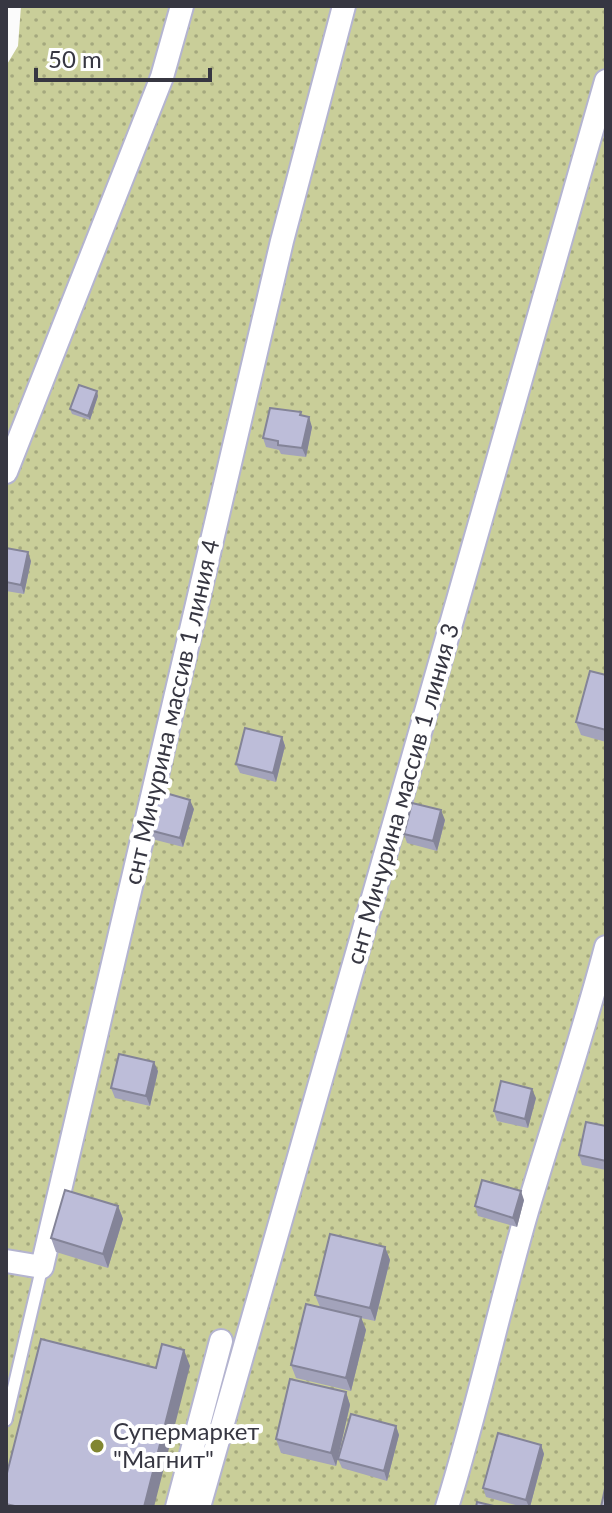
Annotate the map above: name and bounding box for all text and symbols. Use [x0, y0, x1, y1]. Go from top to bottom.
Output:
scale bar [36, 32, 210, 82]
text: 50 m [48, 44, 102, 73]
street label: снт Мичурина массив 1 линия 4 [117, 536, 224, 887]
street label: снт Мичурина массив 1 линия 3 [339, 620, 464, 967]
place label: Супермаркет "Магнит" [113, 1416, 260, 1473]
marker: Супермаркет "Магнит" [88, 1437, 106, 1455]

